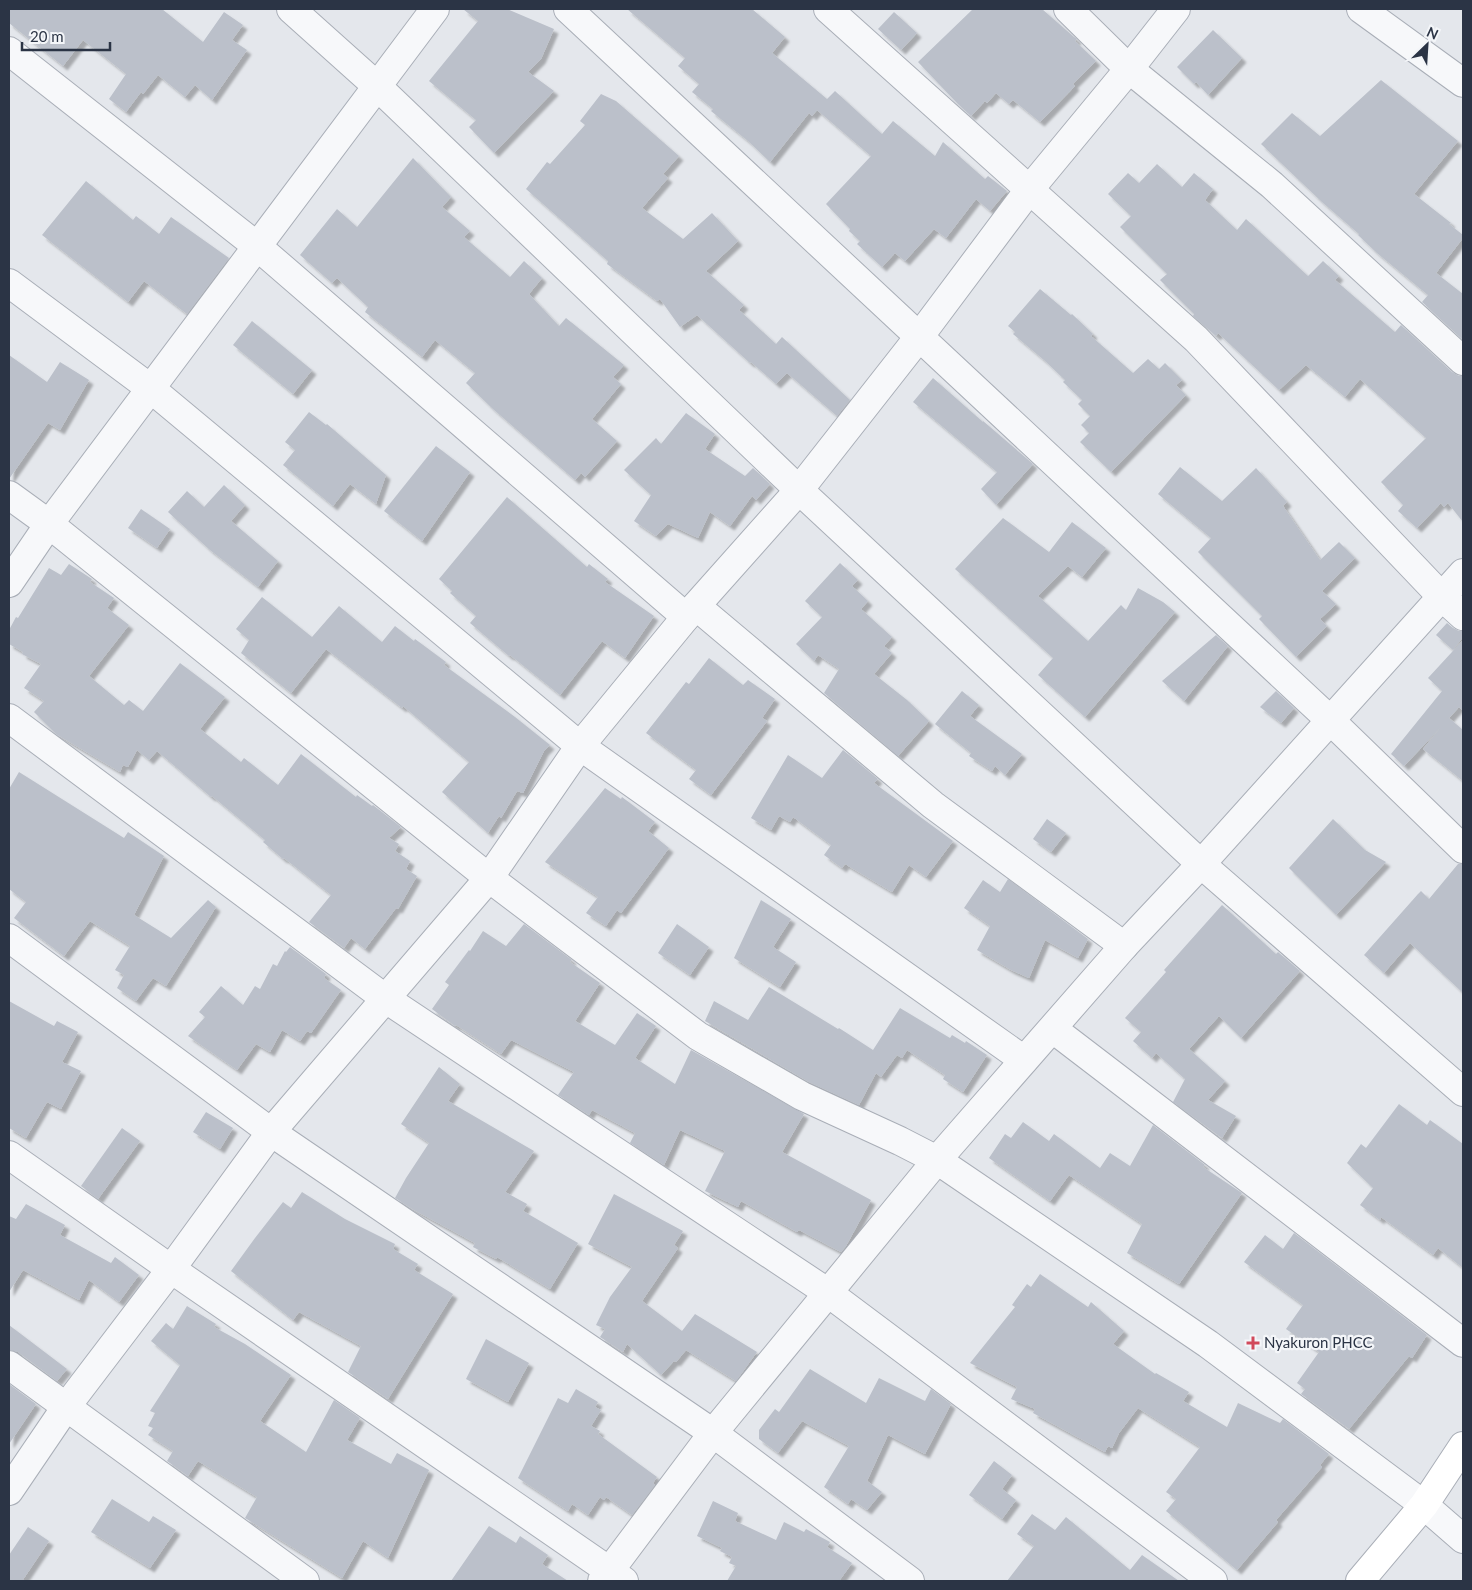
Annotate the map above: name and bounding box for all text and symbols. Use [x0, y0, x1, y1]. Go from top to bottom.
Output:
scale bar [22, 20, 110, 52]
north arrow [1402, 20, 1452, 70]
text: N [1424, 23, 1441, 43]
text: 20 m [30, 27, 64, 45]
place label: Nyakuron PHCC [1264, 1333, 1372, 1351]
marker: Nyakuron PHCC [1246, 1336, 1260, 1350]

